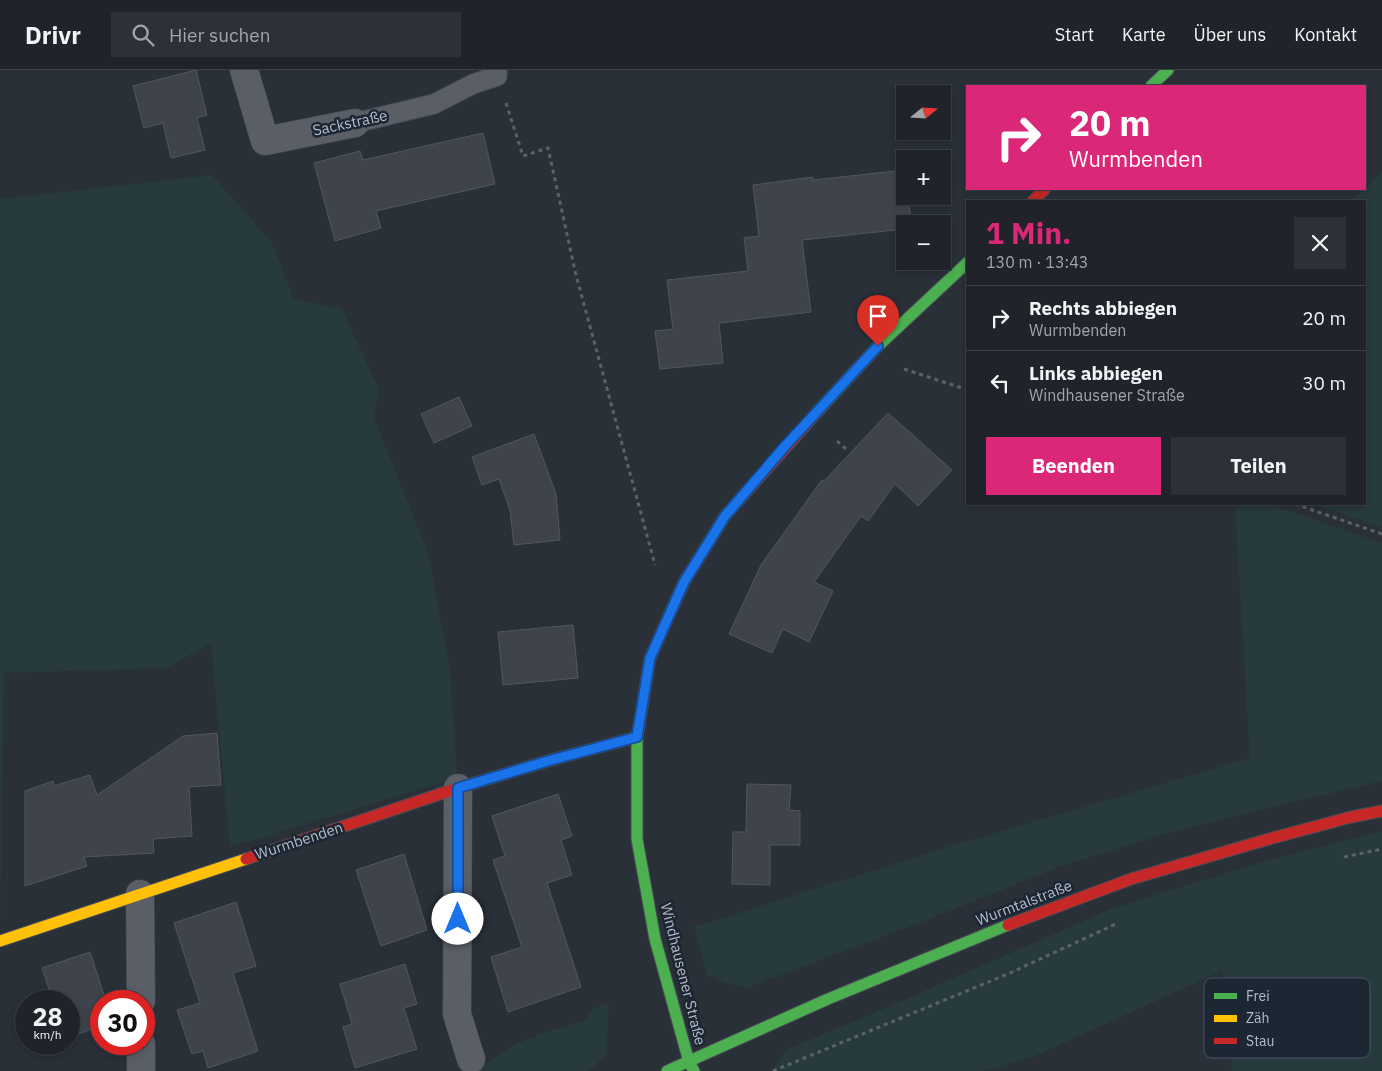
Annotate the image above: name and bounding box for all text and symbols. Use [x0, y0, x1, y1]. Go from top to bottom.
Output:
search box [111, 12, 461, 57]
text: Drivr [25, 19, 81, 51]
icon: search [129, 21, 157, 49]
text: Hier suchen [169, 23, 271, 47]
text: Start [1055, 23, 1094, 46]
text: Karte [1122, 23, 1166, 46]
text: Über uns [1194, 23, 1266, 46]
text: Kontakt [1294, 23, 1357, 46]
north arrow [896, 85, 951, 140]
map controls [896, 85, 951, 270]
text: 20 m [1069, 100, 1151, 146]
street label: Sackstraße [311, 105, 389, 140]
icon: right [986, 105, 1051, 170]
text: Wurmbenden [1069, 144, 1203, 173]
button: + [896, 150, 951, 205]
text: 1 Min. [986, 213, 1071, 252]
button: − [896, 215, 951, 270]
button: close [1294, 217, 1346, 269]
text: 130 m · 13:43 [986, 252, 1088, 272]
pin [857, 295, 899, 346]
text: Rechts abbiegen [1029, 296, 1177, 320]
icon: arrive [864, 302, 892, 330]
icon: right [986, 304, 1014, 332]
text: 20 m [1302, 306, 1346, 330]
text: Wurmbenden [1029, 320, 1126, 340]
text: Links abbiegen [1029, 361, 1163, 385]
icon: left [986, 369, 1014, 397]
text: 30 m [1302, 371, 1346, 395]
text: Windhausener Straße [1029, 385, 1185, 405]
button: Beenden [986, 437, 1161, 495]
button: Teilen [1171, 437, 1346, 495]
street label: Wurmbenden [252, 817, 345, 864]
street label: Wurmtalstraße [973, 875, 1075, 930]
position arrow [431, 892, 483, 944]
street label: Windhausener Straße [657, 901, 710, 1047]
legend [1204, 978, 1370, 1058]
text: Frei [1246, 987, 1270, 1005]
speed limit sign: 30 [90, 990, 155, 1055]
text: 28 [32, 1000, 63, 1033]
text: Zäh [1246, 1009, 1270, 1027]
text: km/h [33, 1027, 62, 1042]
text: Stau [1246, 1032, 1274, 1050]

